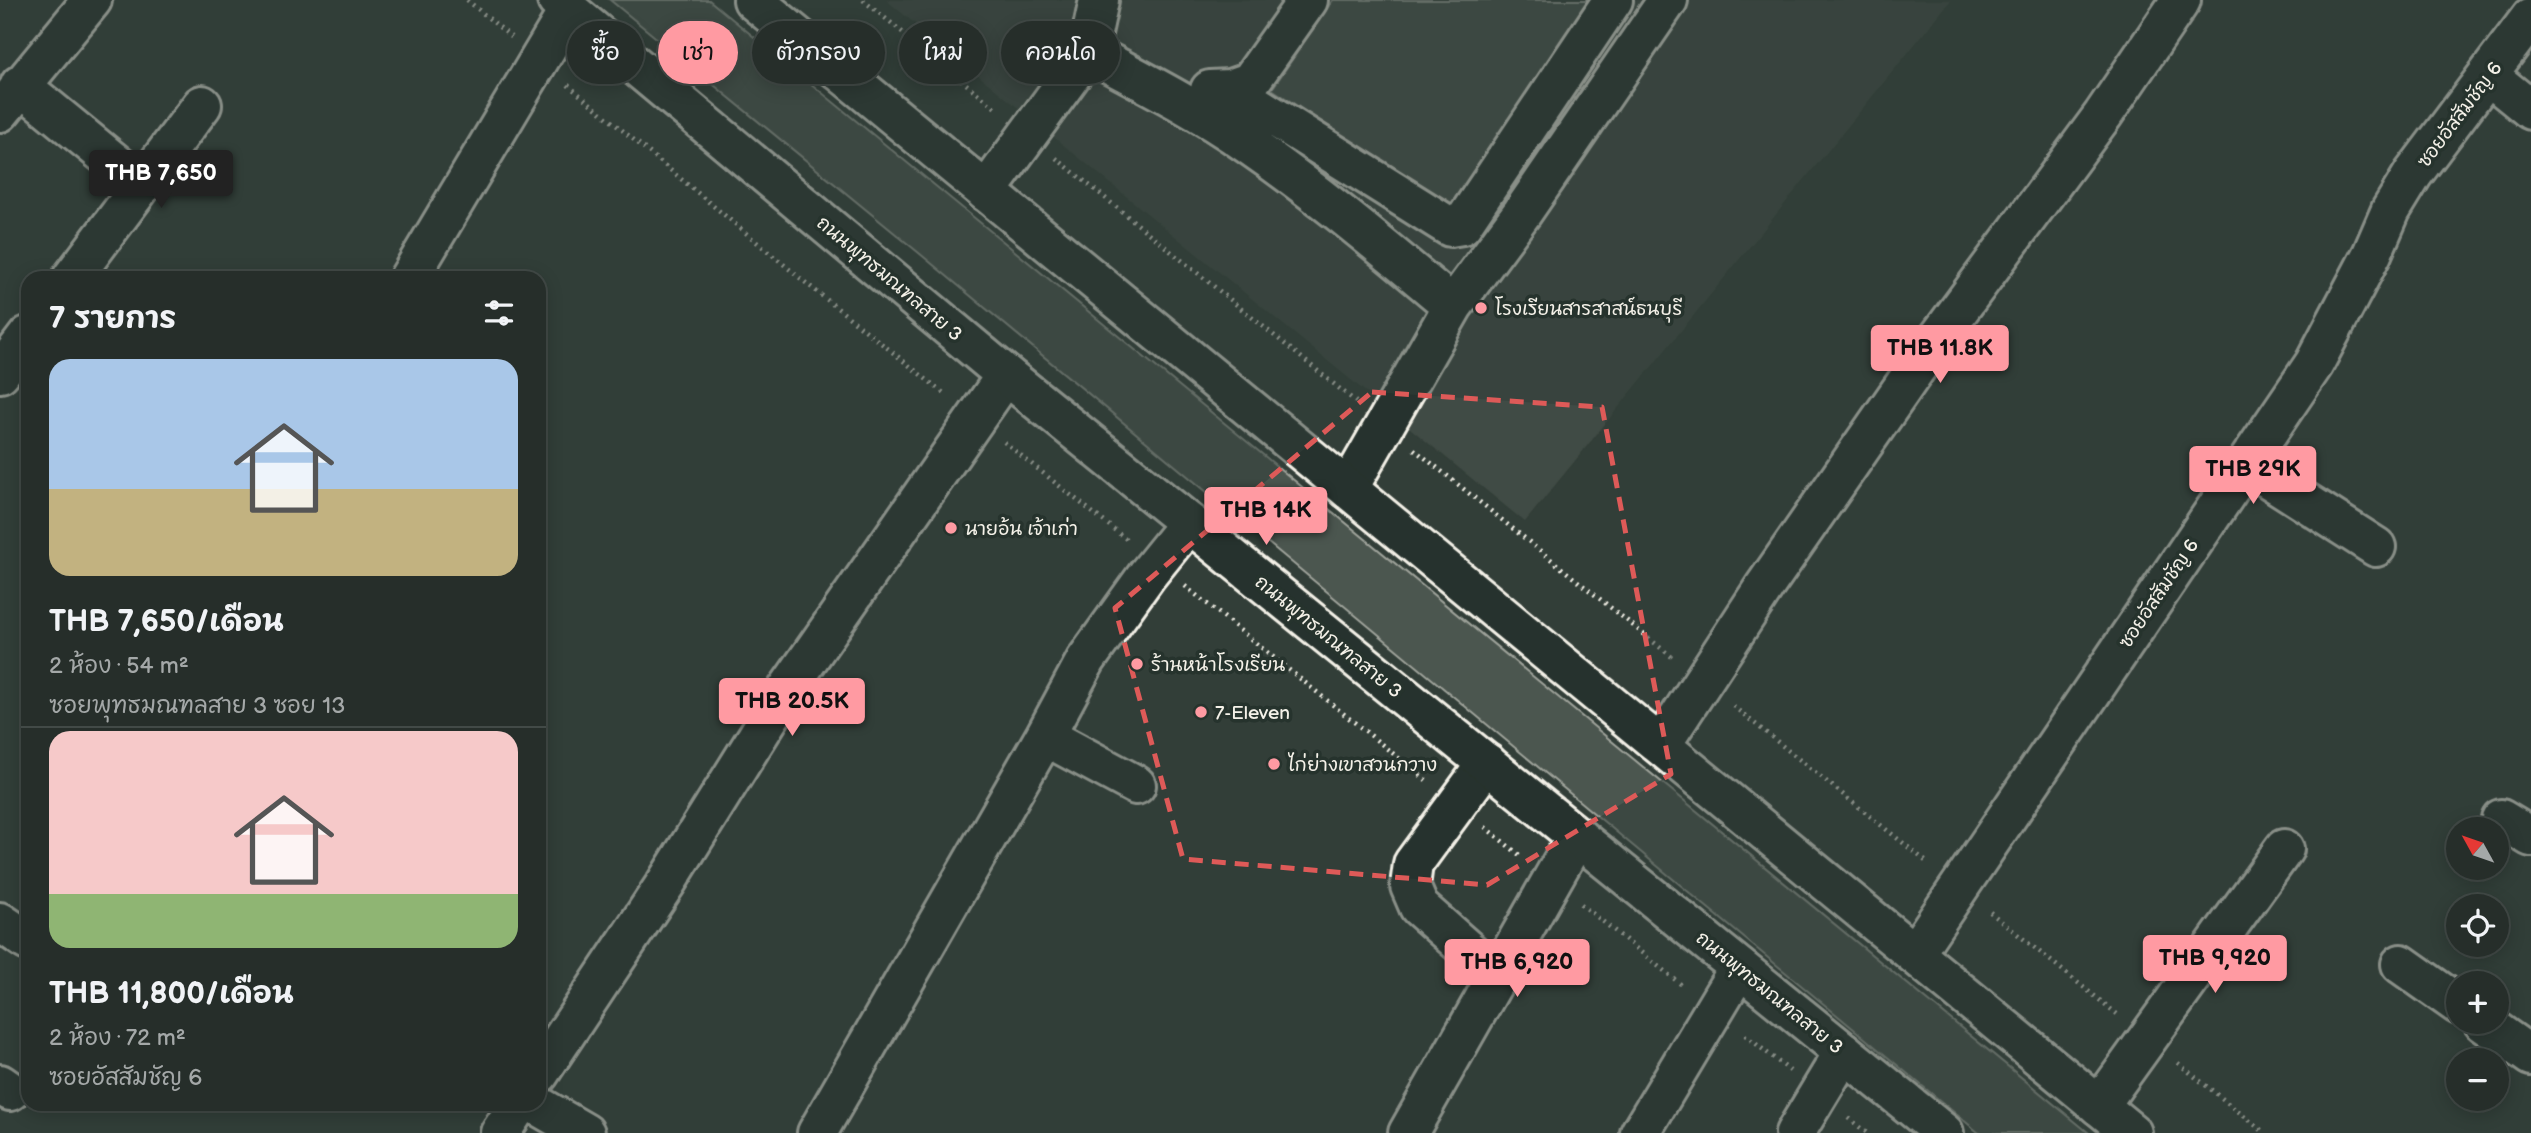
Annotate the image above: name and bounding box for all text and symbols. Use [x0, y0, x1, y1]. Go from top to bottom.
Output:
chip: ซื้อ [567, 21, 644, 84]
chip: เช่า [658, 21, 738, 84]
chip: ตัวกรอง [752, 21, 885, 84]
chip: ใหม่ [899, 21, 987, 84]
chip: คอนโด [1001, 21, 1120, 84]
street label: ซอยอัสสัมชัญ 6 [2413, 57, 2507, 172]
pin: THB 7,650 [81, 150, 241, 210]
text: THB 7,650 [105, 159, 217, 187]
street label: ถนนพุทธมณฑลสาย 3 [810, 212, 966, 348]
icon: filters [480, 294, 518, 332]
place label: โรงเรียนสารสาสน์ธนบุรี [1495, 296, 1682, 323]
marker: โรงเรียนสารสาสน์ธนบุรี [1473, 300, 1489, 316]
text: 7 รายการ [49, 301, 176, 337]
pin: THB 11.8K [1860, 326, 2020, 385]
text: THB 11.8K [1887, 334, 1993, 362]
icon: home [221, 405, 347, 531]
pin: THB 29K [2188, 447, 2318, 506]
text: THB 29K [2205, 455, 2301, 483]
pin: THB 14K [1201, 488, 1331, 547]
text: THB 14K [1220, 496, 1312, 524]
place label: นายอ้น เจ้าเก่า [965, 517, 1078, 541]
marker: นายอ้น เจ้าเก่า [943, 520, 959, 536]
street label: ซอยอัสสัมชัญ 6 [2114, 535, 2204, 653]
street label: ถนนพุทธมณฑลสาย 3 [1249, 571, 1406, 705]
text: THB 7,650/เดือน [49, 604, 284, 640]
text: 2 ห้อง · 54 m² [49, 652, 189, 680]
place label: ร้านหน้าโรงเรียน [1151, 652, 1285, 677]
marker: ร้านหน้าโรงเรียน [1129, 656, 1145, 672]
pin: THB 20.5K [712, 678, 872, 738]
text: THB 20.5K [735, 687, 849, 715]
text: ซอยพุทธมณฑลสาย 3 ซอย 13 [49, 692, 345, 720]
place label: 7-Eleven [1215, 702, 1290, 725]
marker: 7-Eleven [1193, 704, 1209, 720]
place label: ไก่ย่างเขาสวนกวาง [1287, 752, 1437, 777]
marker: ไก่ย่างเขาสวนกวาง [1266, 756, 1282, 772]
icon: home [221, 777, 347, 903]
north arrow [2446, 817, 2510, 880]
map controls [2446, 817, 2509, 1111]
button: locate [2446, 894, 2509, 957]
street label: ถนนพุทธมณฑลสาย 3 [1690, 927, 1847, 1061]
pin: THB 9,920 [2135, 936, 2295, 995]
pin: THB 6,920 [1437, 940, 1597, 999]
text: THB 9,920 [2159, 944, 2271, 972]
text: THB 6,920 [1461, 948, 1573, 976]
button: + [2446, 971, 2509, 1034]
text: THB 11,800/เดือน [49, 976, 294, 1012]
text: 2 ห้อง · 72 m² [49, 1024, 186, 1052]
button: − [2446, 1048, 2509, 1111]
text: ซอยอัสสัมชัญ 6 [49, 1064, 202, 1092]

